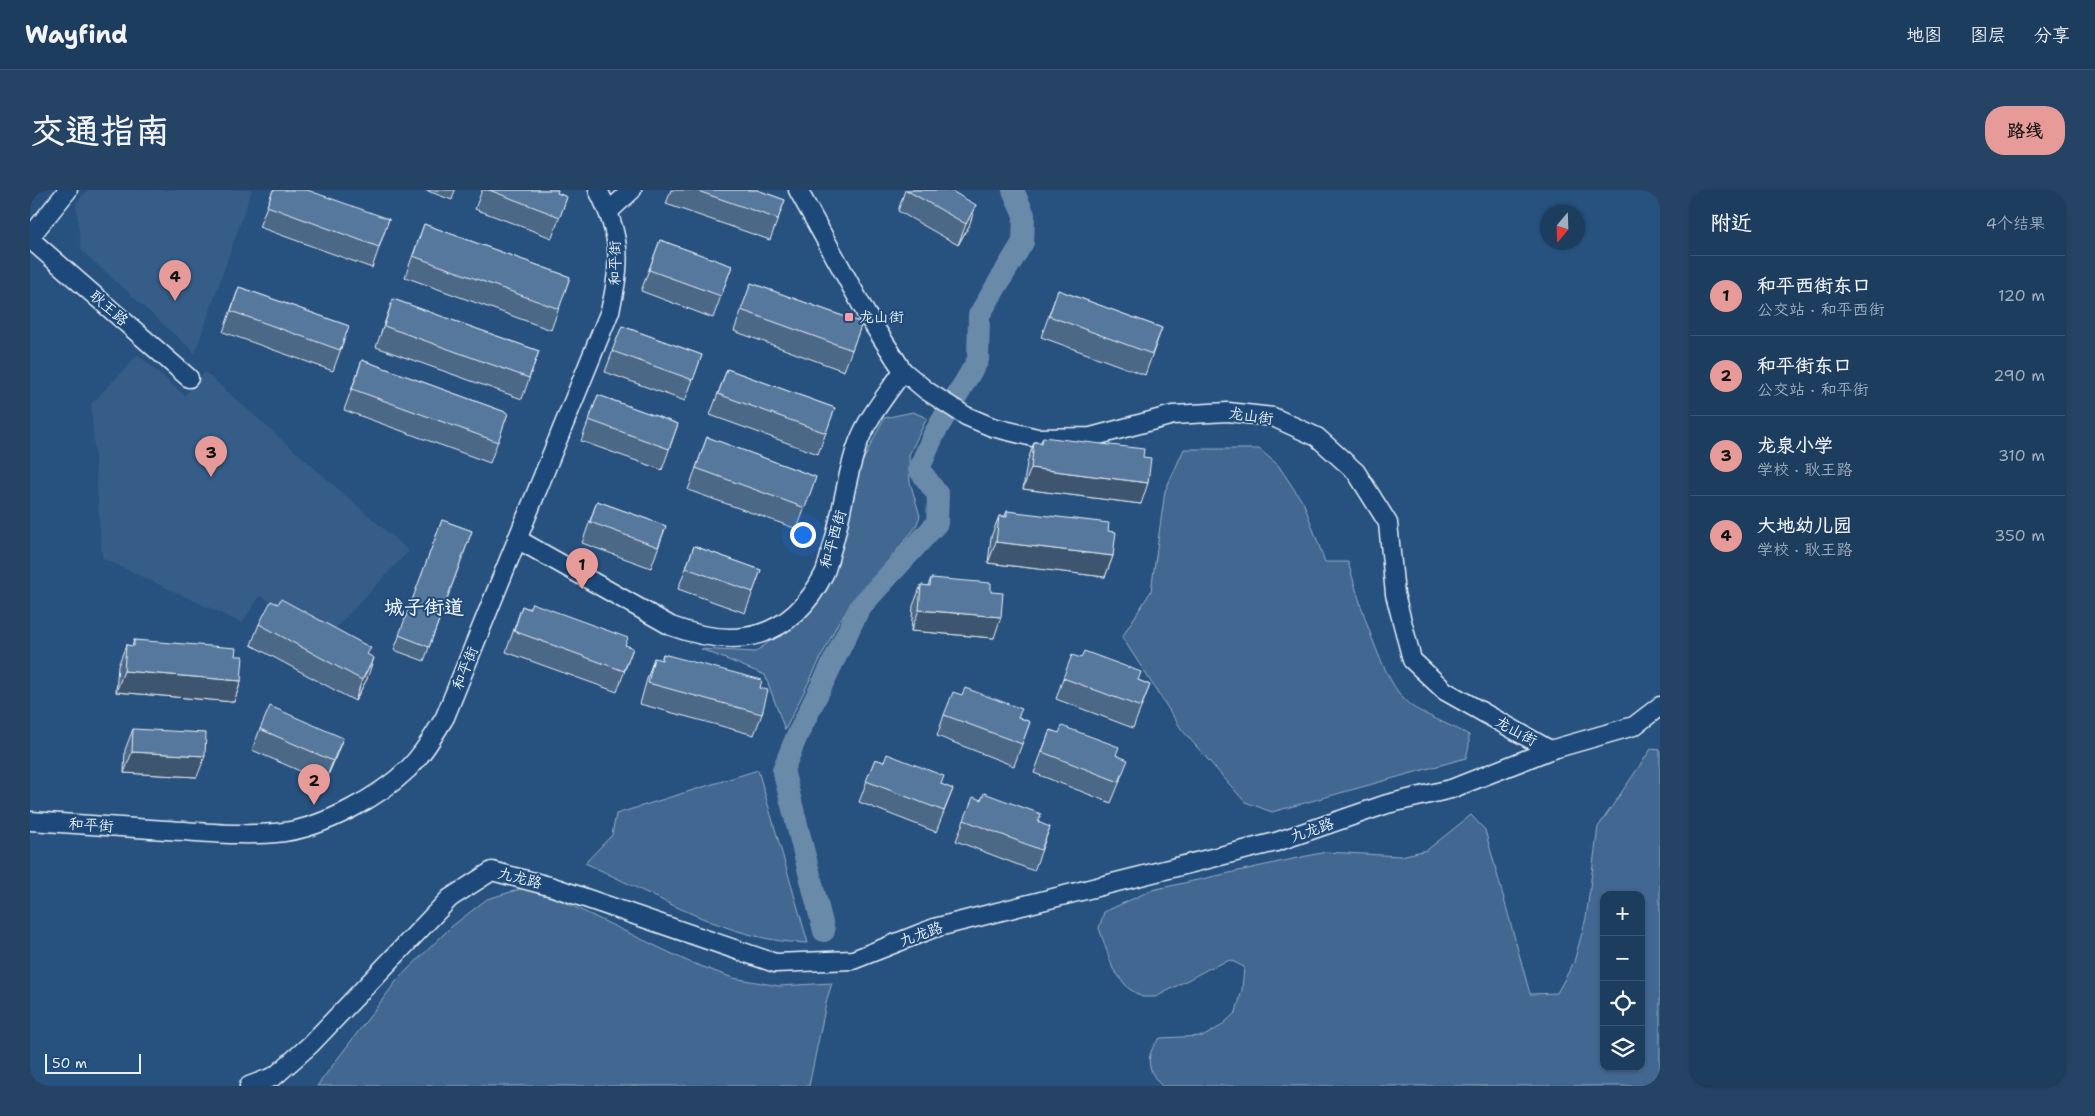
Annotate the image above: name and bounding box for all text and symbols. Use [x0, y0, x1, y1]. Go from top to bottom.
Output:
text: Wayfind [25, 19, 128, 51]
text: 地图 [1906, 23, 1942, 47]
text: 图层 [1970, 23, 2006, 47]
text: 分享 [2034, 23, 2070, 47]
button: 路线 [1985, 106, 2065, 155]
text: 交通指南 [30, 107, 170, 154]
north arrow [1540, 205, 1585, 250]
text: 附近 [1710, 209, 1752, 237]
text: 4个结果 [1986, 213, 2045, 234]
street label: 和平街 [605, 240, 625, 286]
pin: 4 [159, 260, 191, 301]
text: 和平西街东口 [1757, 273, 1871, 298]
text: 1 [1722, 285, 1730, 306]
text: 120 m [1998, 285, 2045, 306]
street label: 耿王路 [85, 286, 133, 330]
text: 公交站 · 和平西街 [1757, 299, 1884, 320]
place label: 龙山街 [859, 307, 904, 327]
marker: 龙山街 [843, 311, 855, 323]
text: 和平街东口 [1757, 353, 1852, 378]
text: 2 [1720, 365, 1732, 386]
text: 290 m [1993, 365, 2045, 386]
text: 公交站 · 和平街 [1757, 379, 1868, 400]
street label: 龙山街 [1227, 403, 1275, 429]
text: 龙泉小学 [1757, 433, 1833, 458]
pin: 3 [195, 436, 227, 477]
text: 3 [1720, 445, 1732, 466]
text: 310 m [1998, 445, 2045, 466]
text: 学校 · 耿王路 [1757, 459, 1852, 480]
street label: 和平西街 [815, 507, 851, 571]
text: 大地幼儿园 [1757, 513, 1852, 538]
your location [790, 522, 816, 548]
text: 4 [1720, 525, 1732, 546]
text: 350 m [1994, 525, 2045, 546]
text: 学校 · 耿王路 [1757, 539, 1852, 560]
pin: 1 [566, 548, 598, 589]
district label: 城子街道 [384, 594, 464, 620]
street label: 和平街 [447, 643, 483, 693]
street label: 龙山街 [1491, 711, 1541, 751]
pin: 2 [298, 764, 330, 805]
street label: 和平街 [68, 813, 114, 837]
street label: 九龙路 [1287, 813, 1337, 847]
street label: 九龙路 [496, 863, 544, 893]
map controls [1600, 891, 1645, 1071]
button: + [1600, 891, 1645, 936]
street label: 九龙路 [896, 917, 946, 951]
button: − [1600, 936, 1645, 981]
button: locate [1600, 981, 1645, 1026]
button: layers [1600, 1026, 1645, 1071]
scale bar [45, 1051, 141, 1074]
text: 50 m [52, 1054, 87, 1072]

